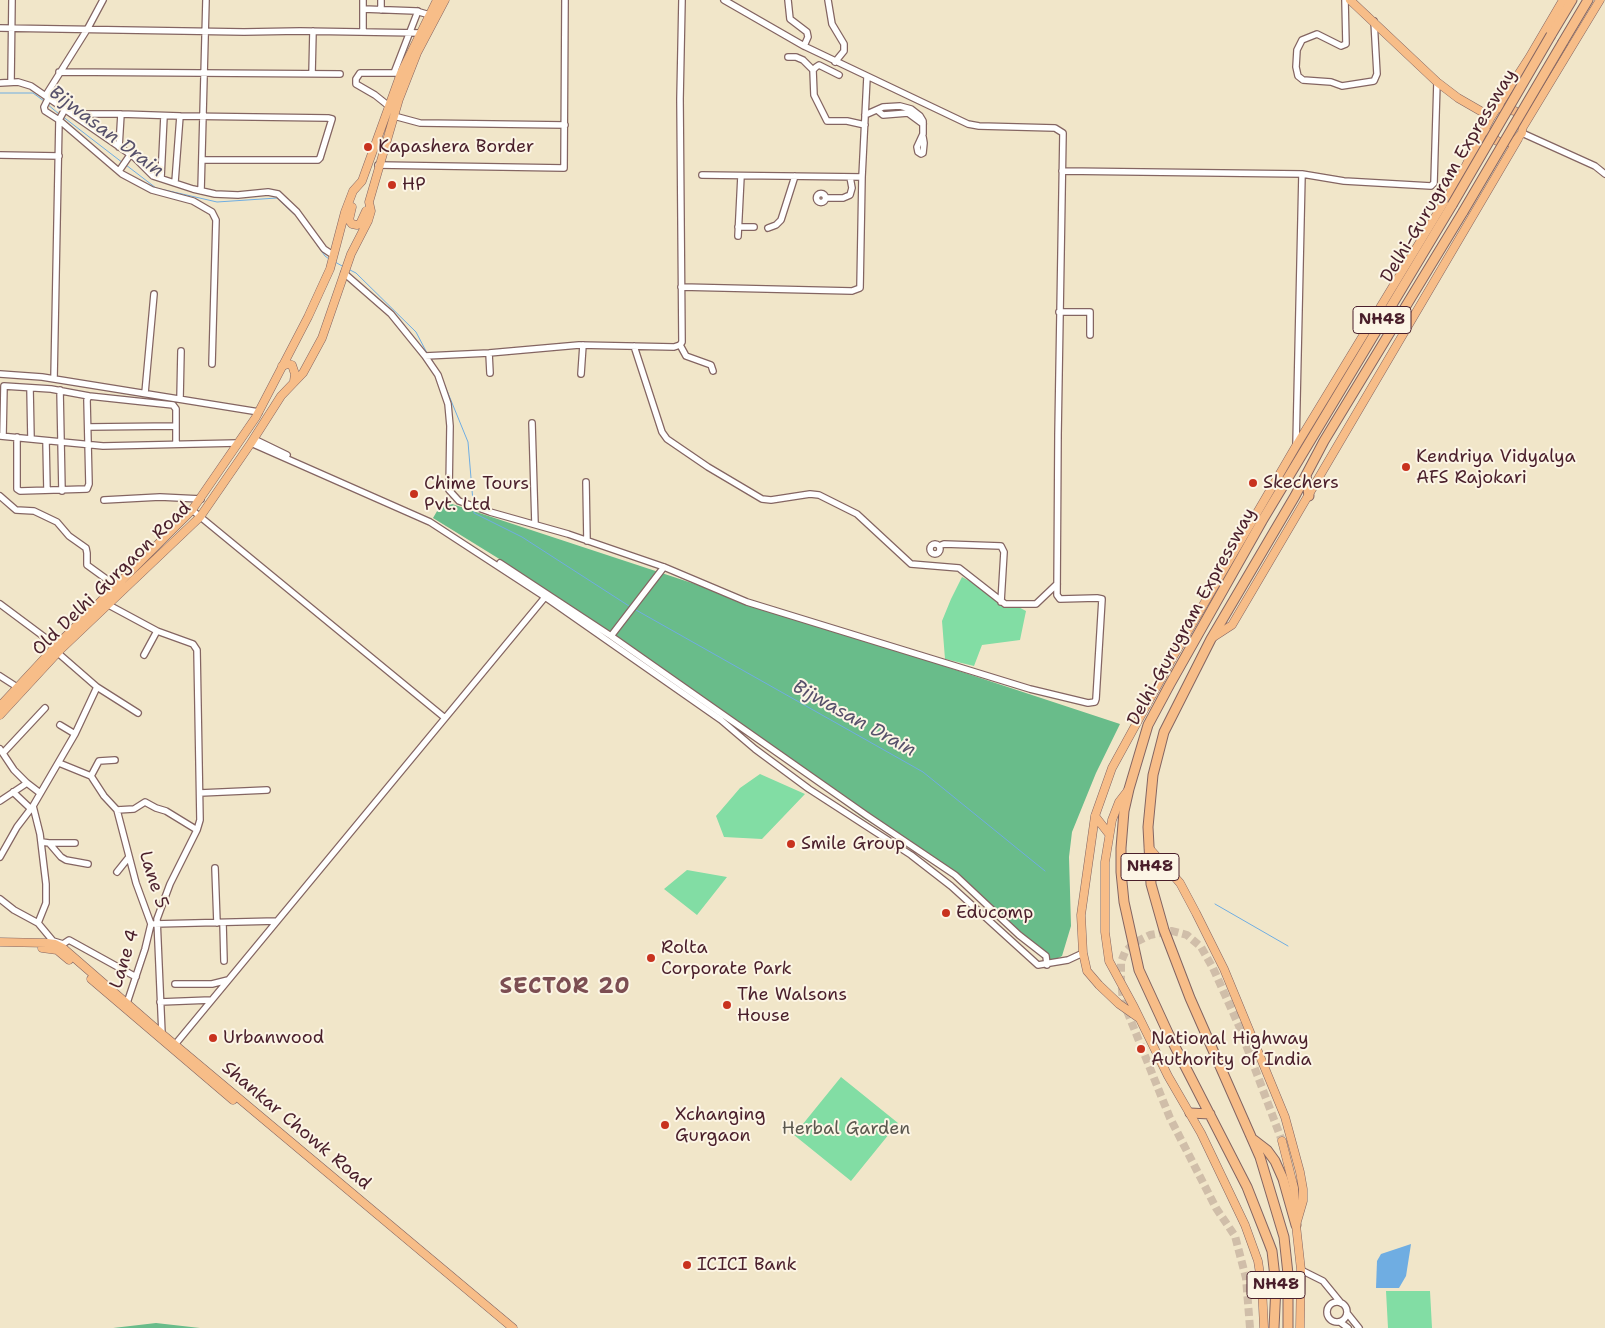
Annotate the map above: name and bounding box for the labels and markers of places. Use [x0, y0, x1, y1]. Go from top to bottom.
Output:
place label: Kapashera Border [378, 136, 534, 158]
marker: Kapashera Border [362, 141, 374, 153]
place label: HP [402, 174, 426, 196]
marker: HP [386, 179, 398, 191]
place label: Kendriya Vidyalya AFS Rajokari [1416, 446, 1576, 488]
marker: Kendriya Vidyalya AFS Rajokari [1400, 461, 1412, 473]
place label: Skechers [1263, 472, 1339, 494]
place label: Chime Tours Pvt. Ltd [424, 473, 529, 516]
marker: Skechers [1247, 477, 1259, 489]
marker: Chime Tours Pvt. Ltd [408, 488, 420, 500]
place label: Smile Group [801, 833, 905, 855]
marker: Smile Group [785, 838, 797, 850]
place label: Educomp [956, 902, 1033, 924]
marker: Educomp [940, 907, 952, 919]
place label: Rolta Corporate Park [661, 937, 792, 980]
marker: Rolta Corporate Park [645, 952, 657, 964]
place label: The Walsons House [737, 984, 847, 1026]
marker: The Walsons House [721, 999, 733, 1011]
place label: Urbanwood [223, 1027, 324, 1049]
place label: National Highway Authority of India [1151, 1028, 1312, 1070]
marker: Urbanwood [207, 1032, 219, 1044]
marker: National Highway Authority of India [1135, 1043, 1147, 1055]
place label: Xchanging Gurgaon [675, 1104, 766, 1146]
marker: Xchanging Gurgaon [659, 1119, 671, 1131]
place label: ICICI Bank [697, 1254, 797, 1276]
marker: ICICI Bank [681, 1259, 693, 1271]

